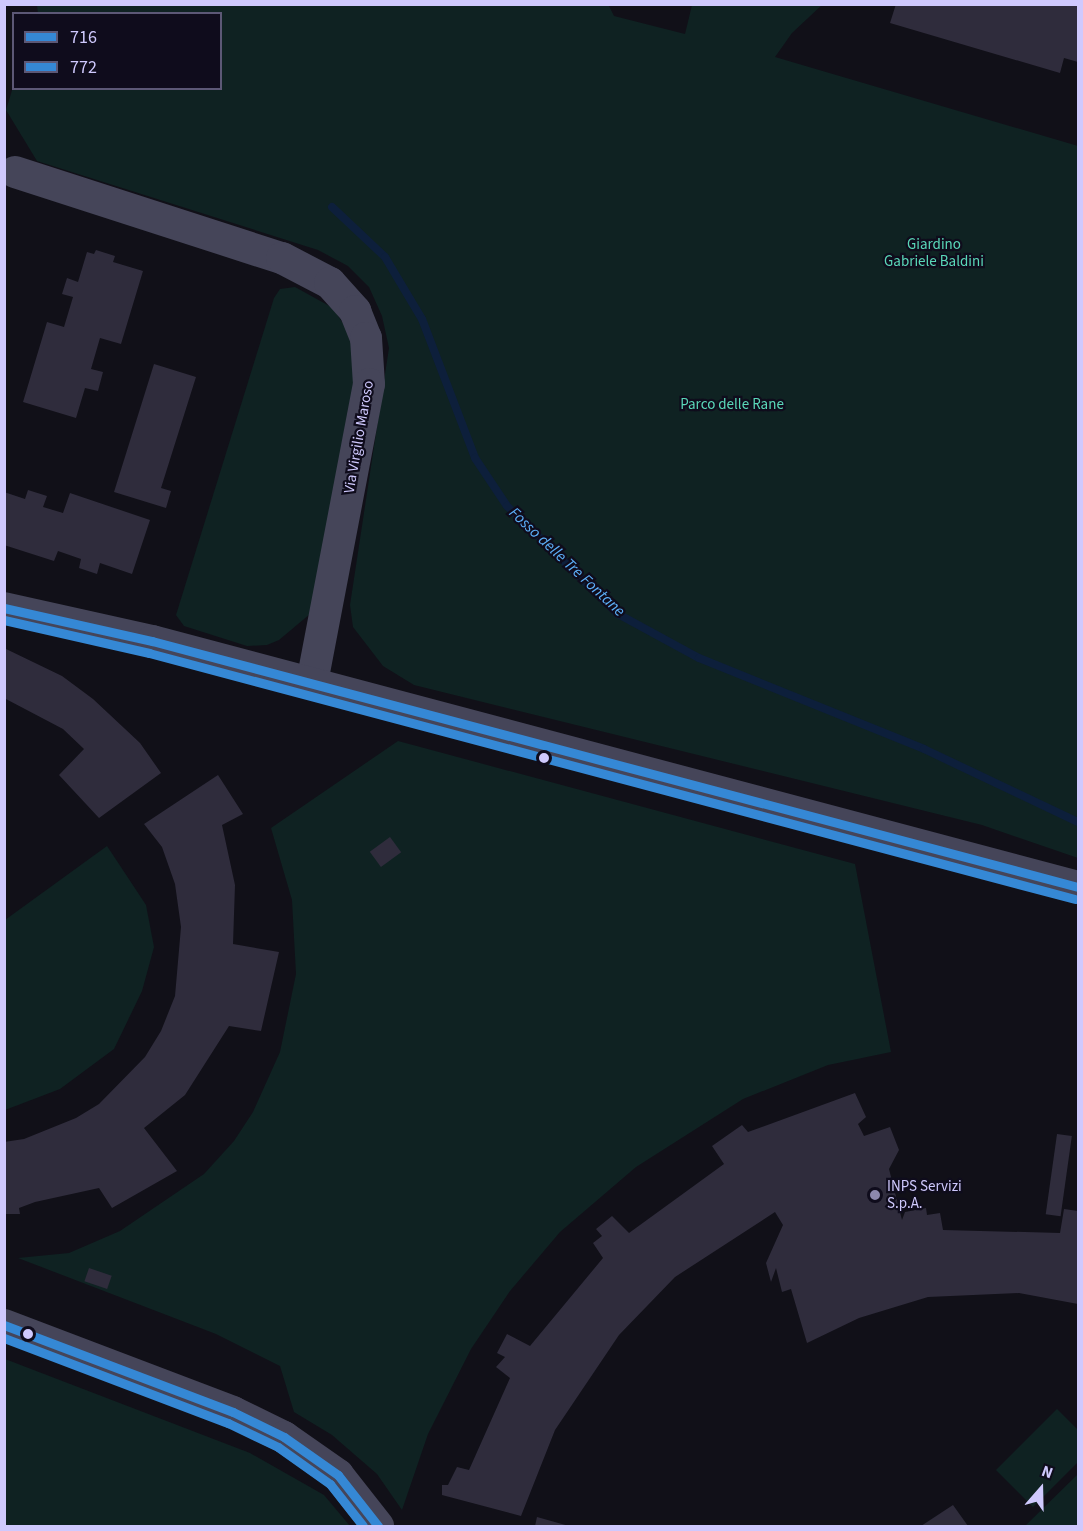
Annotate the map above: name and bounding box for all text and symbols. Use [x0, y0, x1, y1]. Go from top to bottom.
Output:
legend [12, 12, 222, 90]
text: 716 [70, 25, 97, 50]
text: 772 [70, 55, 97, 80]
park label: Giardino Gabriele Baldini [884, 235, 984, 270]
street label: Via Virgilio Maroso [340, 379, 378, 495]
park label: Parco delle Rane [680, 396, 784, 414]
water label: Fosso delle Tre Fontane [505, 503, 629, 621]
unlabelled marker [538, 752, 550, 764]
place label: INPS Servizi S.p.A. [887, 1177, 962, 1212]
marker: INPS Servizi S.p.A. [868, 1188, 882, 1202]
unlabelled marker [22, 1328, 34, 1340]
north arrow [1011, 1459, 1071, 1519]
text: N [1038, 1460, 1056, 1484]

